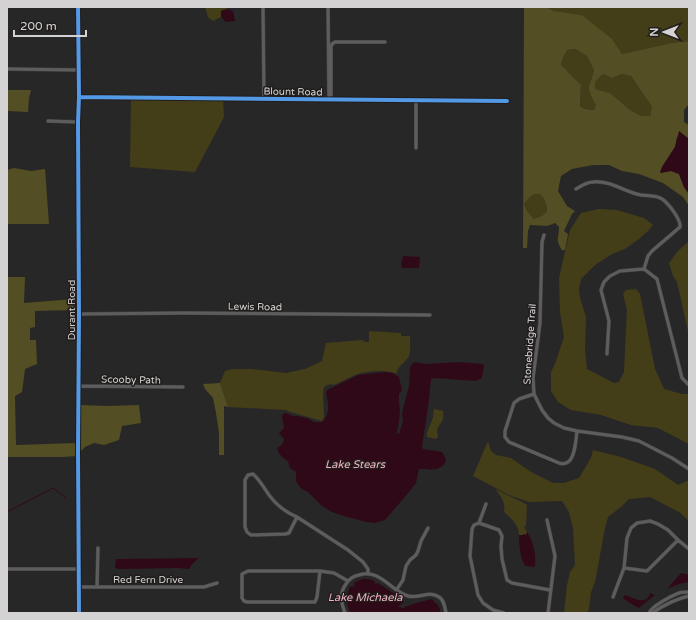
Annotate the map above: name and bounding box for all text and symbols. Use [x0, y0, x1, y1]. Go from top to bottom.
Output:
scale bar [14, 12, 86, 38]
north arrow [644, 12, 684, 52]
text: 200 m [20, 19, 57, 33]
text: N [648, 28, 661, 36]
street label: Blount Road [263, 85, 323, 99]
street label: Durant Road [66, 280, 78, 340]
street label: Lewis Road [228, 301, 282, 313]
street label: Stonebridge Trail [521, 303, 539, 385]
street label: Scooby Path [101, 373, 161, 387]
water label: Lake Stears [325, 458, 386, 471]
street label: Red Fern Drive [113, 574, 183, 586]
water label: Lake Michaela [328, 591, 403, 604]

